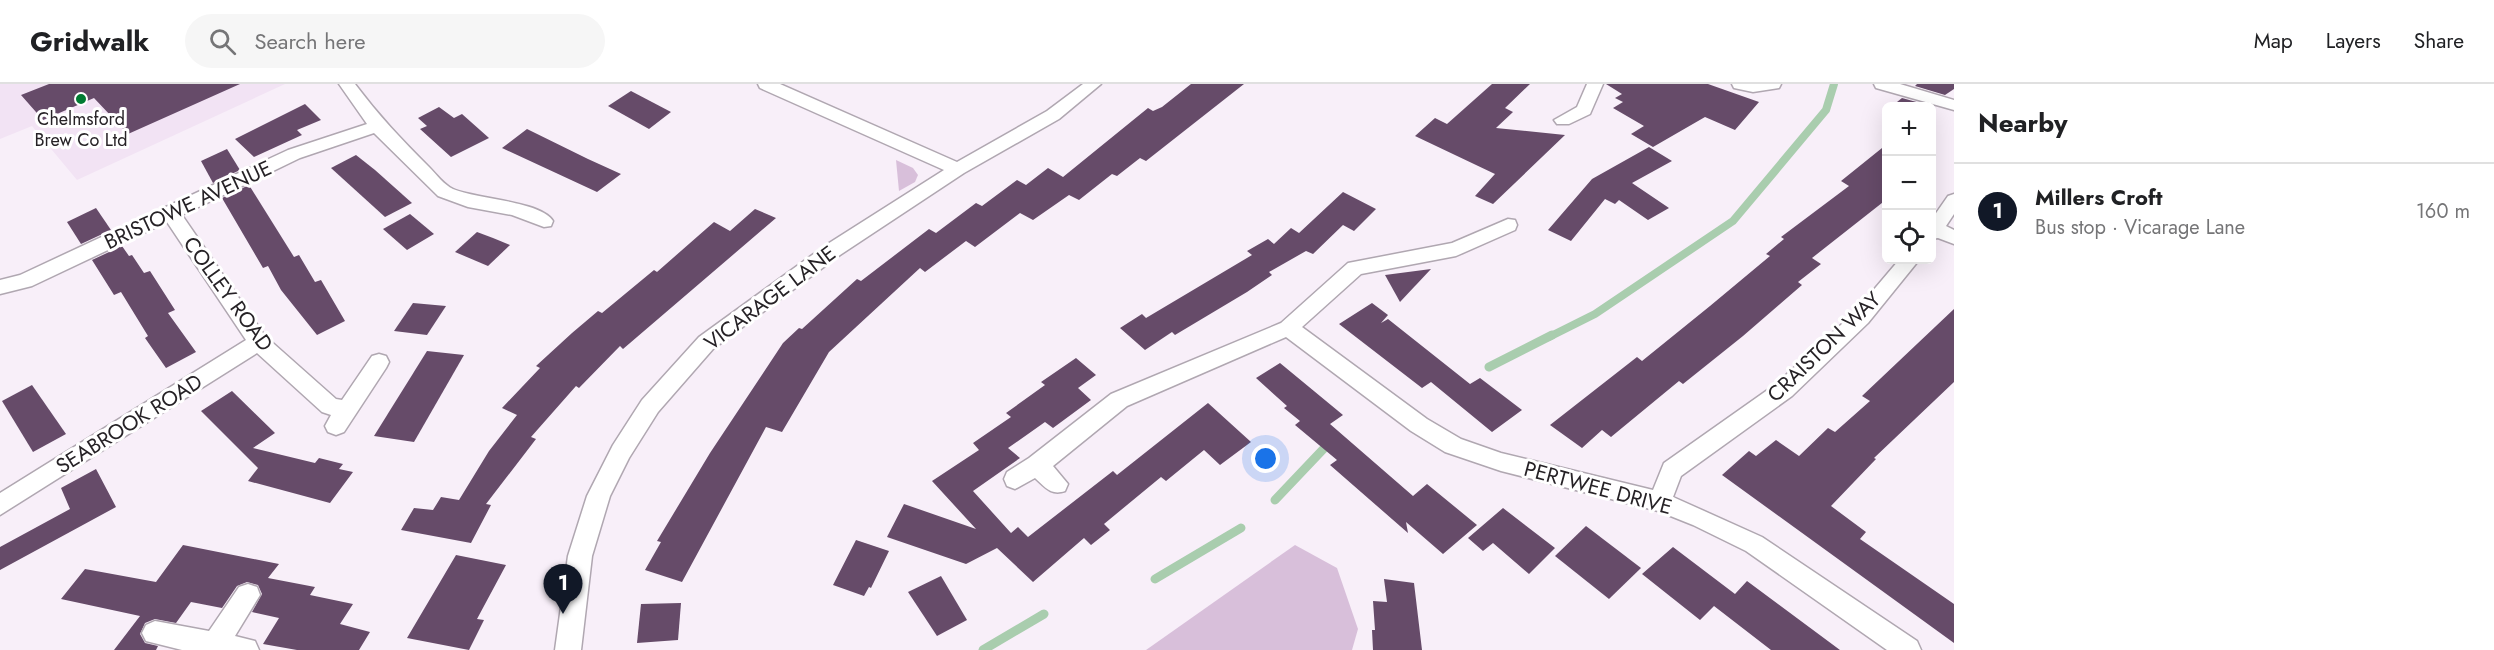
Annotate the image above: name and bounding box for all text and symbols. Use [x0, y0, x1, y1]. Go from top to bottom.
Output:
search box [185, 14, 605, 68]
text: Gridwalk [30, 21, 149, 62]
icon: search [206, 25, 239, 58]
text: Search here [254, 25, 366, 57]
text: Map [2254, 26, 2293, 56]
text: Layers [2326, 26, 2381, 56]
text: Share [2414, 26, 2464, 56]
marker: Chelmsford Brew Co Ltd [74, 92, 88, 106]
map controls [1882, 102, 1936, 264]
button: + [1882, 102, 1936, 156]
text: Nearby [1978, 104, 2067, 142]
place label: Chelmsford Brew Co Ltd [35, 106, 127, 153]
street label: BRISTOWE AVENUE [99, 153, 277, 257]
button: − [1882, 156, 1936, 210]
text: Millers Croft [2035, 181, 2163, 213]
text: 1 [1992, 197, 2003, 226]
text: 160 m [2416, 197, 2470, 226]
button: locate [1882, 210, 1936, 264]
text: Bus stop · Vicarage Lane [2035, 213, 2245, 242]
street label: COLLEY ROAD [176, 230, 280, 358]
street label: VICARAGE LANE [698, 239, 842, 357]
street label: CRAISTON WAY [1761, 285, 1888, 409]
street label: SEABROOK ROAD [50, 367, 208, 481]
your location [1251, 444, 1280, 473]
street label: PERTWEE DRIVE [1521, 454, 1675, 522]
pin: 1 [544, 564, 582, 614]

